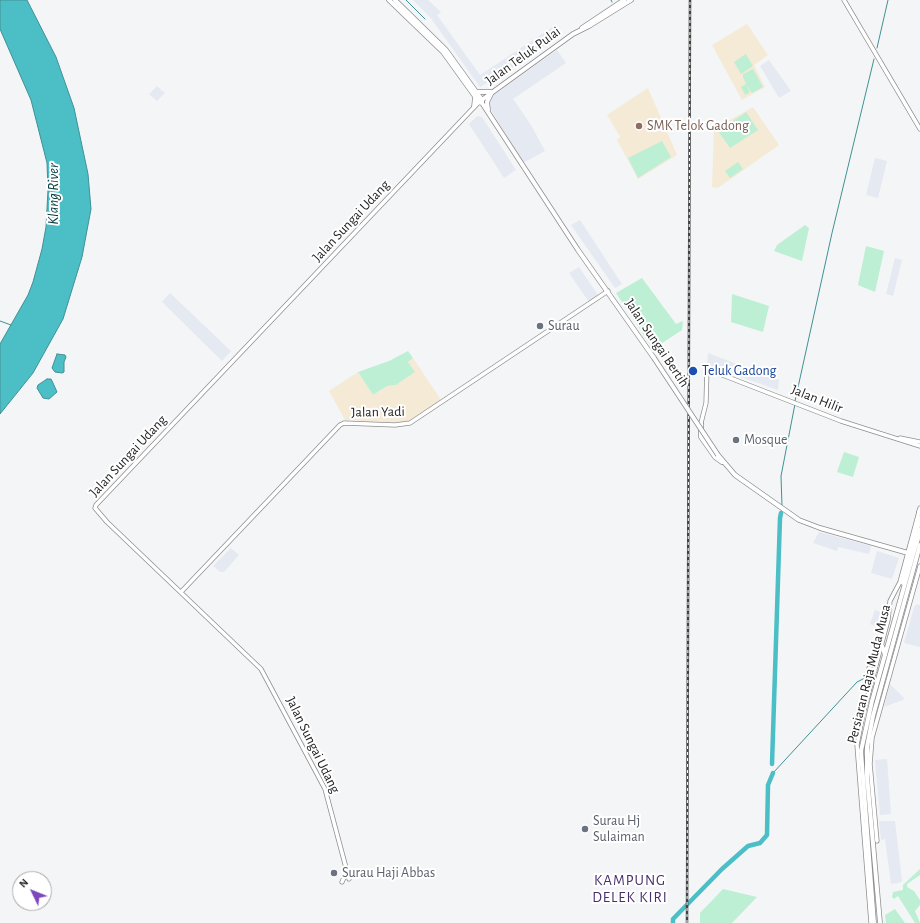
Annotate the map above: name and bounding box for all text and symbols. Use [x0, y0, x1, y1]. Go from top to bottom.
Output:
street label: Jalan Teluk Pulai [482, 23, 564, 89]
place label: SMK Telok Gadong [647, 118, 749, 134]
marker: SMK Telok Gadong [634, 121, 644, 131]
water label: Klang River [44, 163, 62, 225]
street label: Jalan Sungai Udang [309, 177, 393, 265]
street label: Jalan Sungai Bertih [621, 296, 693, 390]
place label: Surau [548, 318, 580, 334]
marker: Surau [535, 321, 545, 331]
place label: Teluk Gadong [702, 363, 776, 379]
marker: Teluk Gadong [687, 365, 699, 377]
street label: Jalan Hilir [789, 381, 845, 417]
street label: Jalan Yadi [351, 403, 405, 421]
street label: Jalan Sungai Udang [86, 412, 170, 500]
place label: Mosque [744, 432, 788, 448]
marker: Mosque [731, 435, 741, 445]
street label: Persiaran Raja Muda Musa [844, 603, 894, 745]
street label: Jalan Sungai Udang [282, 694, 344, 796]
place label: Surau Hj Sulaiman [593, 813, 645, 846]
marker: Surau Hj Sulaiman [580, 824, 590, 834]
place label: Surau Haji Abbas [342, 865, 435, 881]
marker: Surau Haji Abbas [329, 868, 339, 878]
north arrow [12, 871, 52, 911]
district label: KAMPUNG DELEK KIRI [592, 871, 668, 906]
text: N [17, 877, 30, 890]

